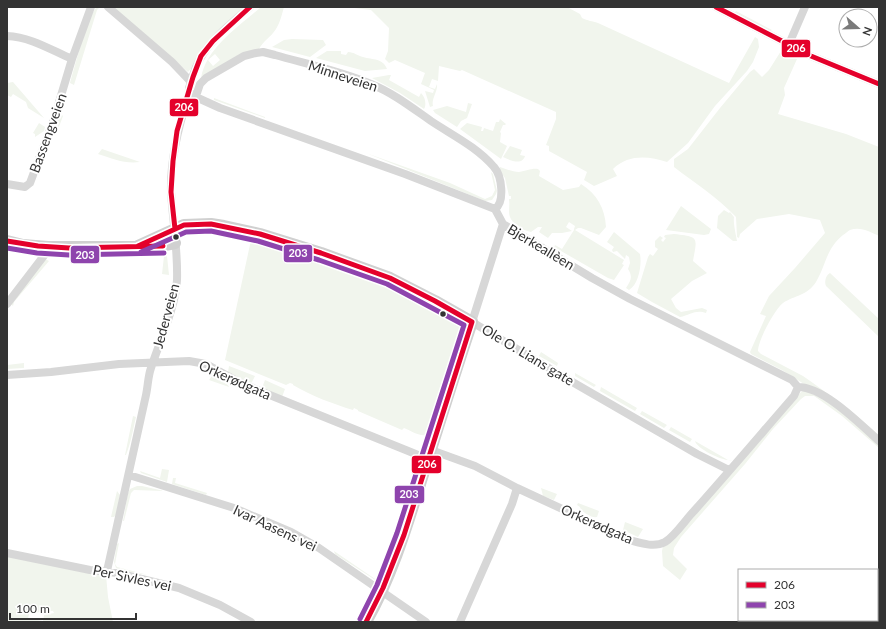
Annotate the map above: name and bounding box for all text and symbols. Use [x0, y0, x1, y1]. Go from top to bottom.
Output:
north arrow [838, 8, 878, 48]
text: N [860, 25, 875, 38]
line badge: 206 [781, 39, 811, 58]
text: 206 [786, 41, 806, 54]
street label: Minneveien [306, 56, 380, 95]
street label: Bassengveien [25, 91, 70, 175]
line badge: 206 [169, 98, 199, 117]
text: 206 [174, 100, 194, 113]
street label: Bjerkeallèen [505, 220, 578, 273]
unlabelled marker [171, 232, 181, 242]
line badge: 203 [283, 244, 313, 263]
line badge: 203 [70, 245, 100, 264]
text: 203 [288, 246, 308, 259]
text: 203 [75, 248, 95, 261]
street label: Jederveien [149, 282, 182, 350]
unlabelled marker [438, 309, 448, 319]
street label: Ole O. Lians gate [479, 320, 577, 389]
street label: Orkerødgata [197, 356, 274, 403]
line badge: 206 [411, 455, 442, 474]
text: 206 [417, 457, 437, 470]
line badge: 203 [394, 485, 425, 504]
text: 203 [399, 487, 419, 500]
street label: Orkerødgata [559, 500, 636, 547]
street label: Ivar Aasens vei [231, 501, 320, 554]
street label: Per Sivles vei [91, 561, 173, 594]
legend [738, 569, 878, 621]
text: 206 [774, 577, 795, 592]
scale bar [10, 595, 136, 621]
text: 203 [774, 597, 795, 612]
text: 100 m [16, 601, 50, 616]

